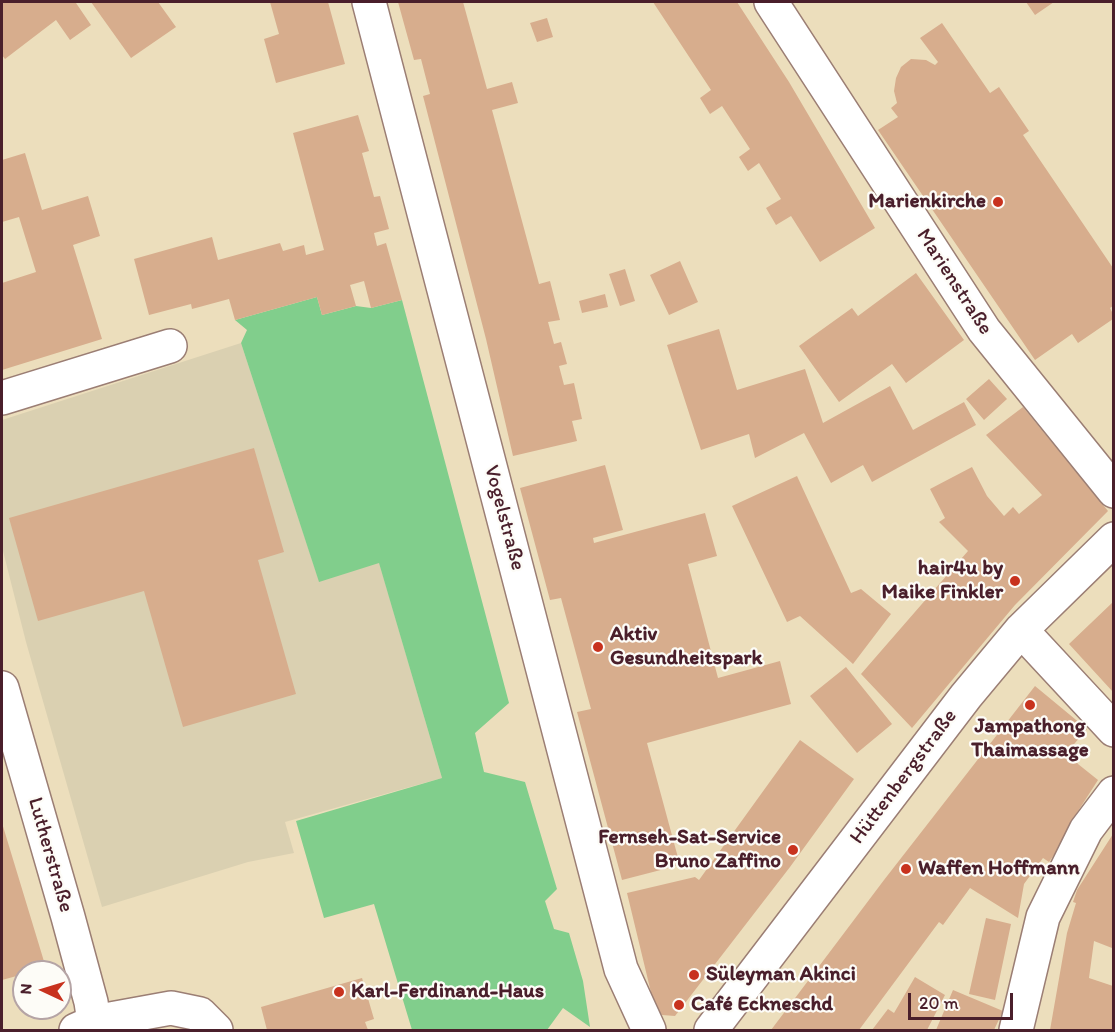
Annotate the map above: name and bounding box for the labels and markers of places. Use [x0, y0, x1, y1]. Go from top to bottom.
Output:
place label: Marienkirche [868, 189, 986, 215]
marker: Marienkirche [991, 195, 1005, 209]
place label: hair4u by Maike Finkler [881, 556, 1003, 606]
marker: hair4u by Maike Finkler [1008, 574, 1022, 588]
place label: Aktiv Gesundheitspark [610, 622, 762, 672]
marker: Aktiv Gesundheitspark [591, 640, 605, 654]
marker: Jampathong Thaimassage [1023, 698, 1037, 712]
place label: Jampathong Thaimassage [971, 714, 1089, 764]
place label: Fernseh-Sat-Service Bruno Zaffino [598, 825, 781, 875]
marker: Fernseh-Sat-Service Bruno Zaffino [786, 843, 800, 857]
place label: Waffen Hoffmann [918, 856, 1080, 882]
marker: Waffen Hoffmann [899, 862, 913, 876]
place label: Süleyman Akinci [706, 962, 856, 988]
marker: Süleyman Akinci [687, 968, 701, 982]
place label: Karl-Ferdinand-Haus [351, 979, 544, 1005]
marker: Karl-Ferdinand-Haus [332, 985, 346, 999]
place label: Café Eckneschd [691, 992, 833, 1018]
marker: Café Eckneschd [672, 998, 686, 1012]

